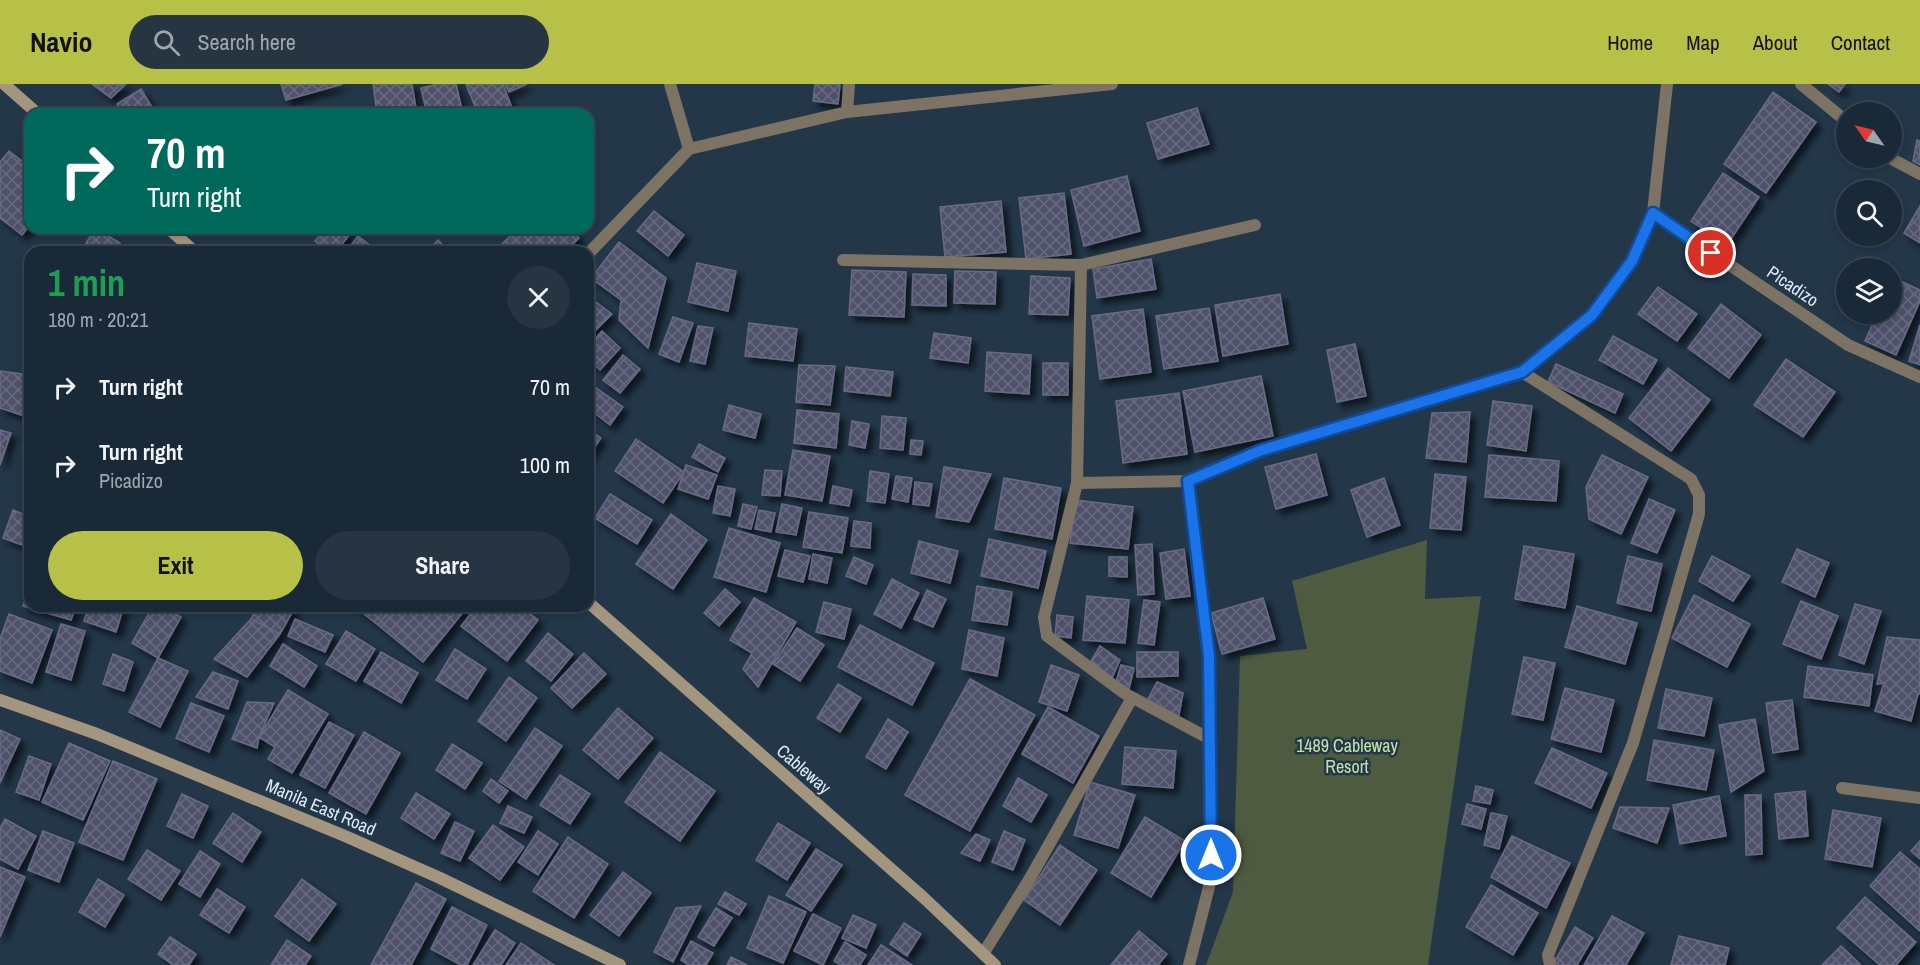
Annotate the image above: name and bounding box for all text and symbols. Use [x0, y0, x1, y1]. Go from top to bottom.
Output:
search box [129, 15, 549, 69]
text: Navio [30, 23, 93, 61]
icon: search [150, 26, 183, 59]
text: Search here [198, 27, 296, 57]
text: Home [1607, 28, 1653, 57]
text: Map [1686, 28, 1720, 57]
text: About [1753, 28, 1798, 57]
text: Contact [1831, 28, 1890, 57]
north arrow [1836, 102, 1902, 168]
map controls [1836, 102, 1902, 324]
text: 70 m [147, 125, 226, 181]
icon: right [48, 132, 126, 210]
text: Turn right [147, 179, 241, 215]
button: search [1836, 180, 1902, 246]
pin [1685, 227, 1736, 278]
icon: arrive [1694, 236, 1727, 269]
button: layers [1836, 258, 1902, 324]
text: 1 min [48, 259, 125, 307]
street label: Picadizo [1762, 260, 1824, 312]
button: close [507, 266, 570, 329]
text: 180 m · 20:21 [48, 306, 148, 333]
icon: right [48, 371, 81, 404]
text: Turn right [99, 372, 183, 402]
text: 70 m [530, 372, 570, 402]
text: Turn right [99, 437, 183, 467]
icon: right [48, 449, 81, 482]
text: 100 m [520, 450, 570, 480]
text: Picadizo [99, 467, 163, 494]
button: Exit [48, 531, 303, 600]
button: Share [315, 531, 570, 600]
park label: 1489 Cableway Resort [1296, 733, 1398, 779]
street label: Cableway [771, 738, 837, 800]
street label: Manila East Road [262, 773, 380, 841]
position arrow [1179, 823, 1243, 887]

